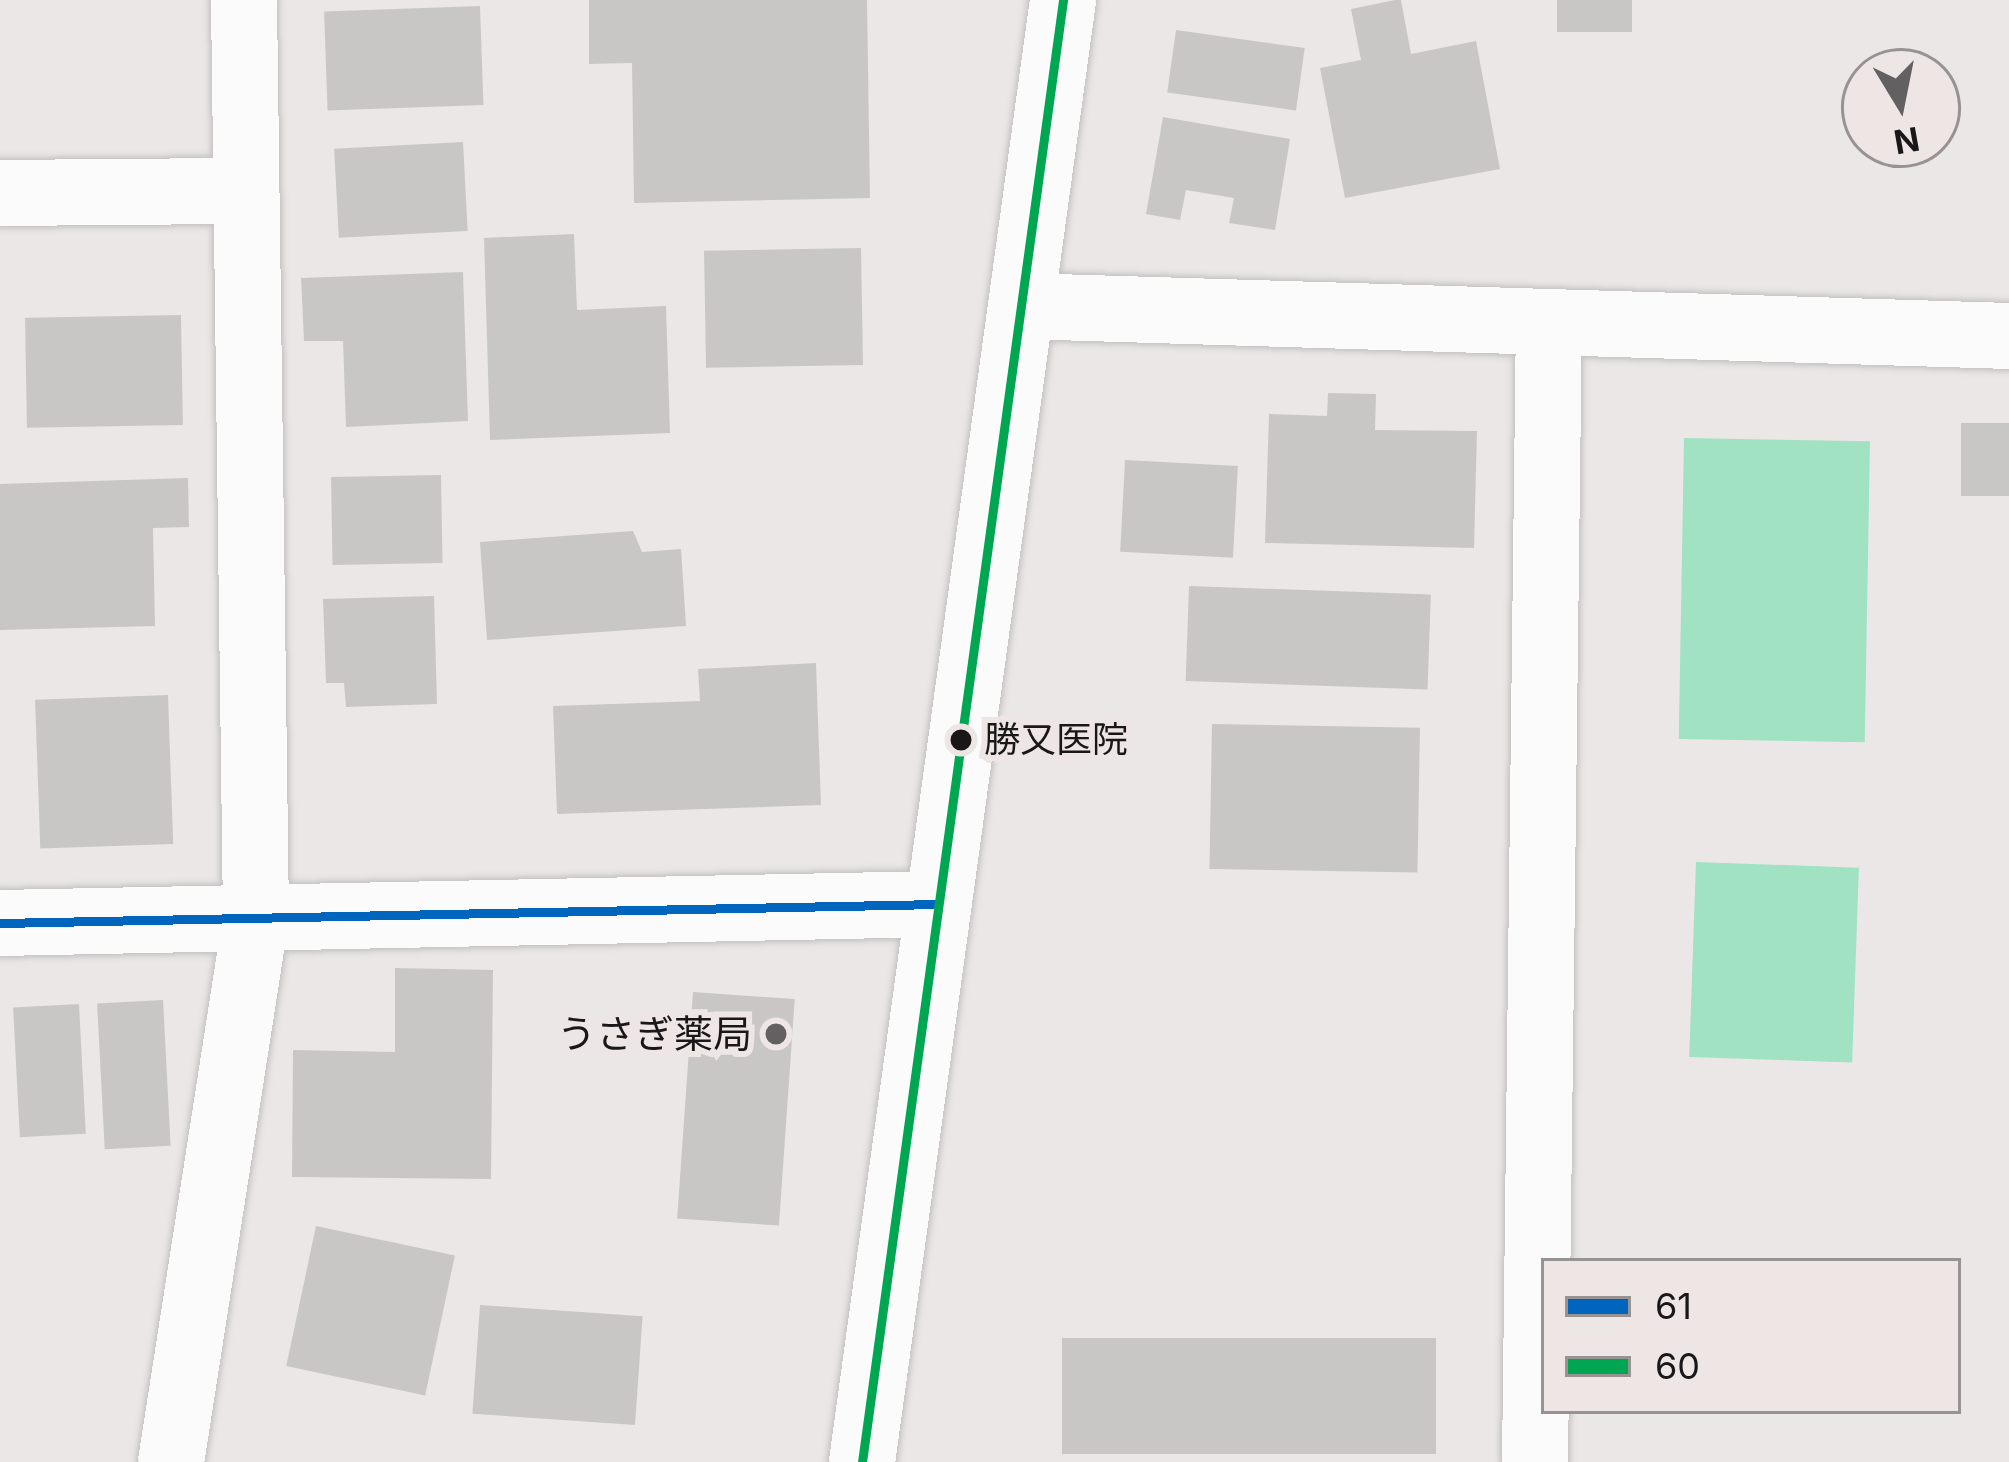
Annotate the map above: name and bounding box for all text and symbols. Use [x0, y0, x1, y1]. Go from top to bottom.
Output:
north arrow [1841, 48, 1961, 168]
text: N [1891, 119, 1923, 162]
place label: 勝又医院 [984, 718, 1128, 762]
marker: 勝又医院 [950, 729, 972, 751]
place label: うさぎ薬局 [557, 1011, 752, 1057]
marker: うさぎ薬局 [763, 1021, 789, 1047]
legend [1541, 1258, 1961, 1414]
text: 61 [1655, 1284, 1692, 1328]
text: 60 [1655, 1344, 1700, 1388]

